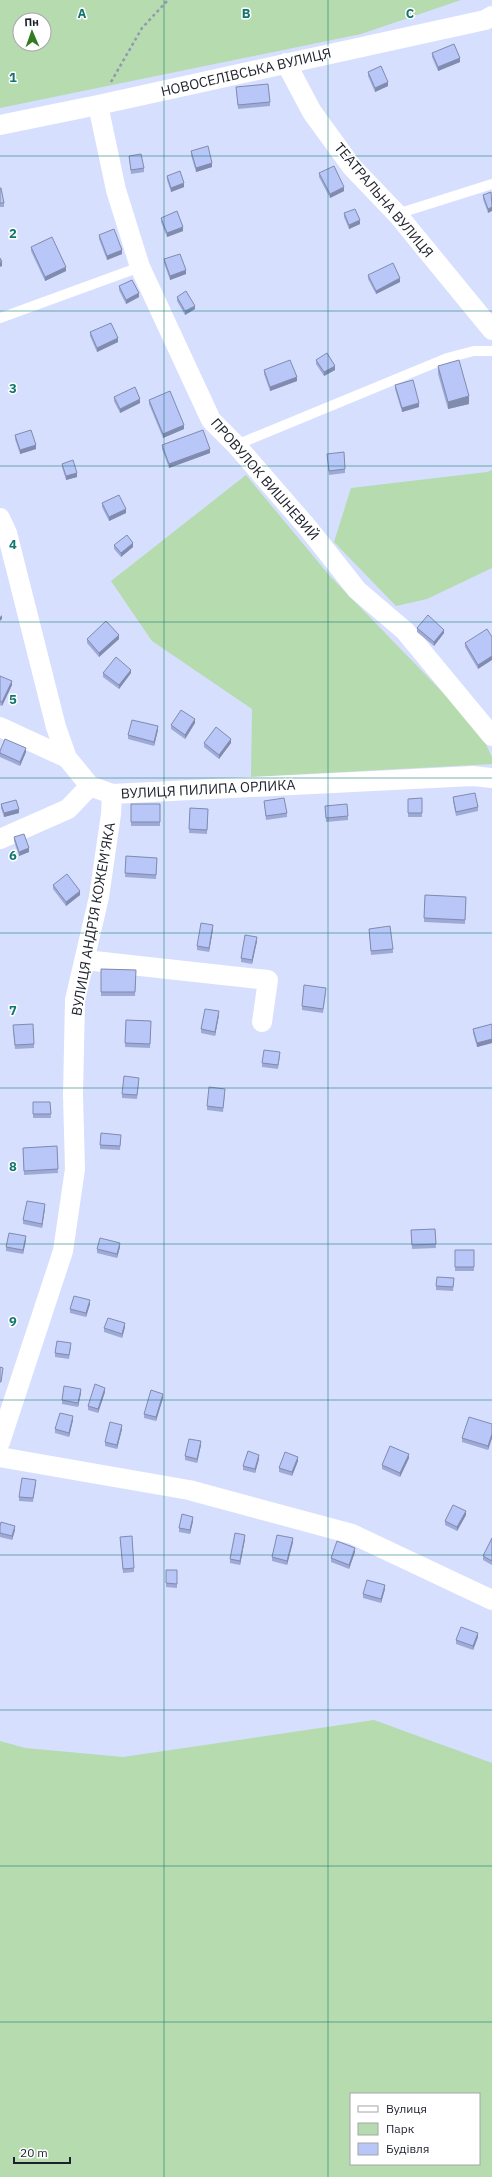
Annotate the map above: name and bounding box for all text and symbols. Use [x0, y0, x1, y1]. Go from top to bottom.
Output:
text: A [78, 5, 87, 22]
text: B [242, 5, 251, 22]
text: C [406, 5, 415, 22]
north arrow [12, 12, 52, 52]
text: Пн [24, 15, 39, 29]
street label: НОВОСЕЛІВСЬКА ВУЛИЦЯ [159, 44, 333, 100]
text: 1 [9, 69, 17, 86]
street label: ТЕАТРАЛЬНА ВУЛИЦЯ [331, 139, 437, 261]
text: 2 [9, 225, 17, 242]
text: 3 [9, 380, 17, 397]
street label: ПРОВУЛОК ВИШНЕВИЙ [207, 414, 324, 544]
text: 4 [9, 536, 17, 553]
text: 5 [9, 691, 17, 708]
street label: ВУЛИЦЯ ПИЛИПА ОРЛИКА [120, 775, 296, 803]
street label: ВУЛИЦЯ АНДРІЯ КОЖЕМ'ЯКА [67, 821, 119, 1017]
text: 6 [9, 847, 17, 864]
text: 7 [9, 1002, 17, 1019]
text: 8 [9, 1158, 17, 1175]
text: 9 [9, 1313, 17, 1330]
legend [350, 2093, 480, 2165]
text: Вулиця [386, 2101, 427, 2116]
text: Парк [386, 2121, 415, 2136]
scale bar [14, 2139, 70, 2165]
text: Будівля [386, 2141, 429, 2156]
text: 20 m [20, 2145, 48, 2160]

